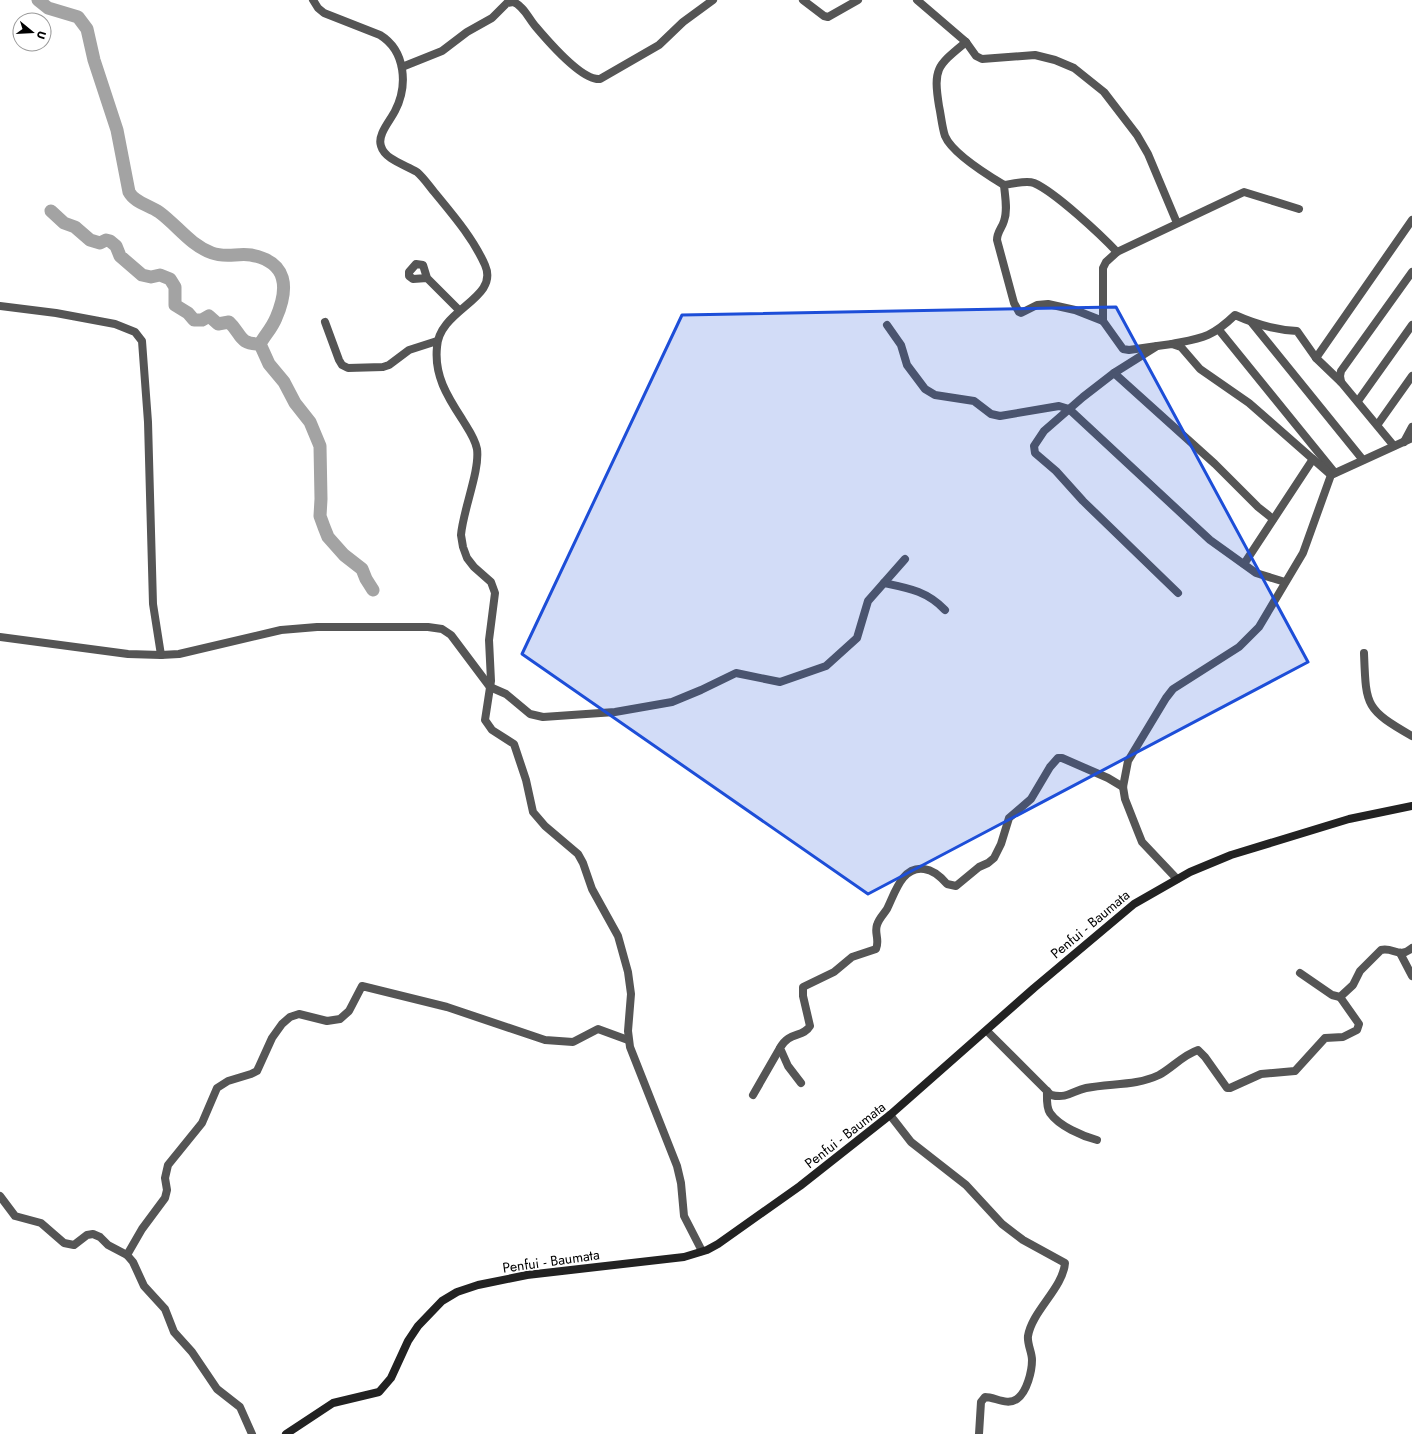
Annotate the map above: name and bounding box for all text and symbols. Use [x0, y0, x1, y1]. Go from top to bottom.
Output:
north arrow [12, 12, 52, 52]
text: U [33, 29, 50, 41]
street label: Penfui - Baumata [1046, 885, 1134, 963]
street label: Penfui - Baumata [800, 1097, 890, 1173]
street label: Penfui - Baumata [501, 1244, 601, 1278]

